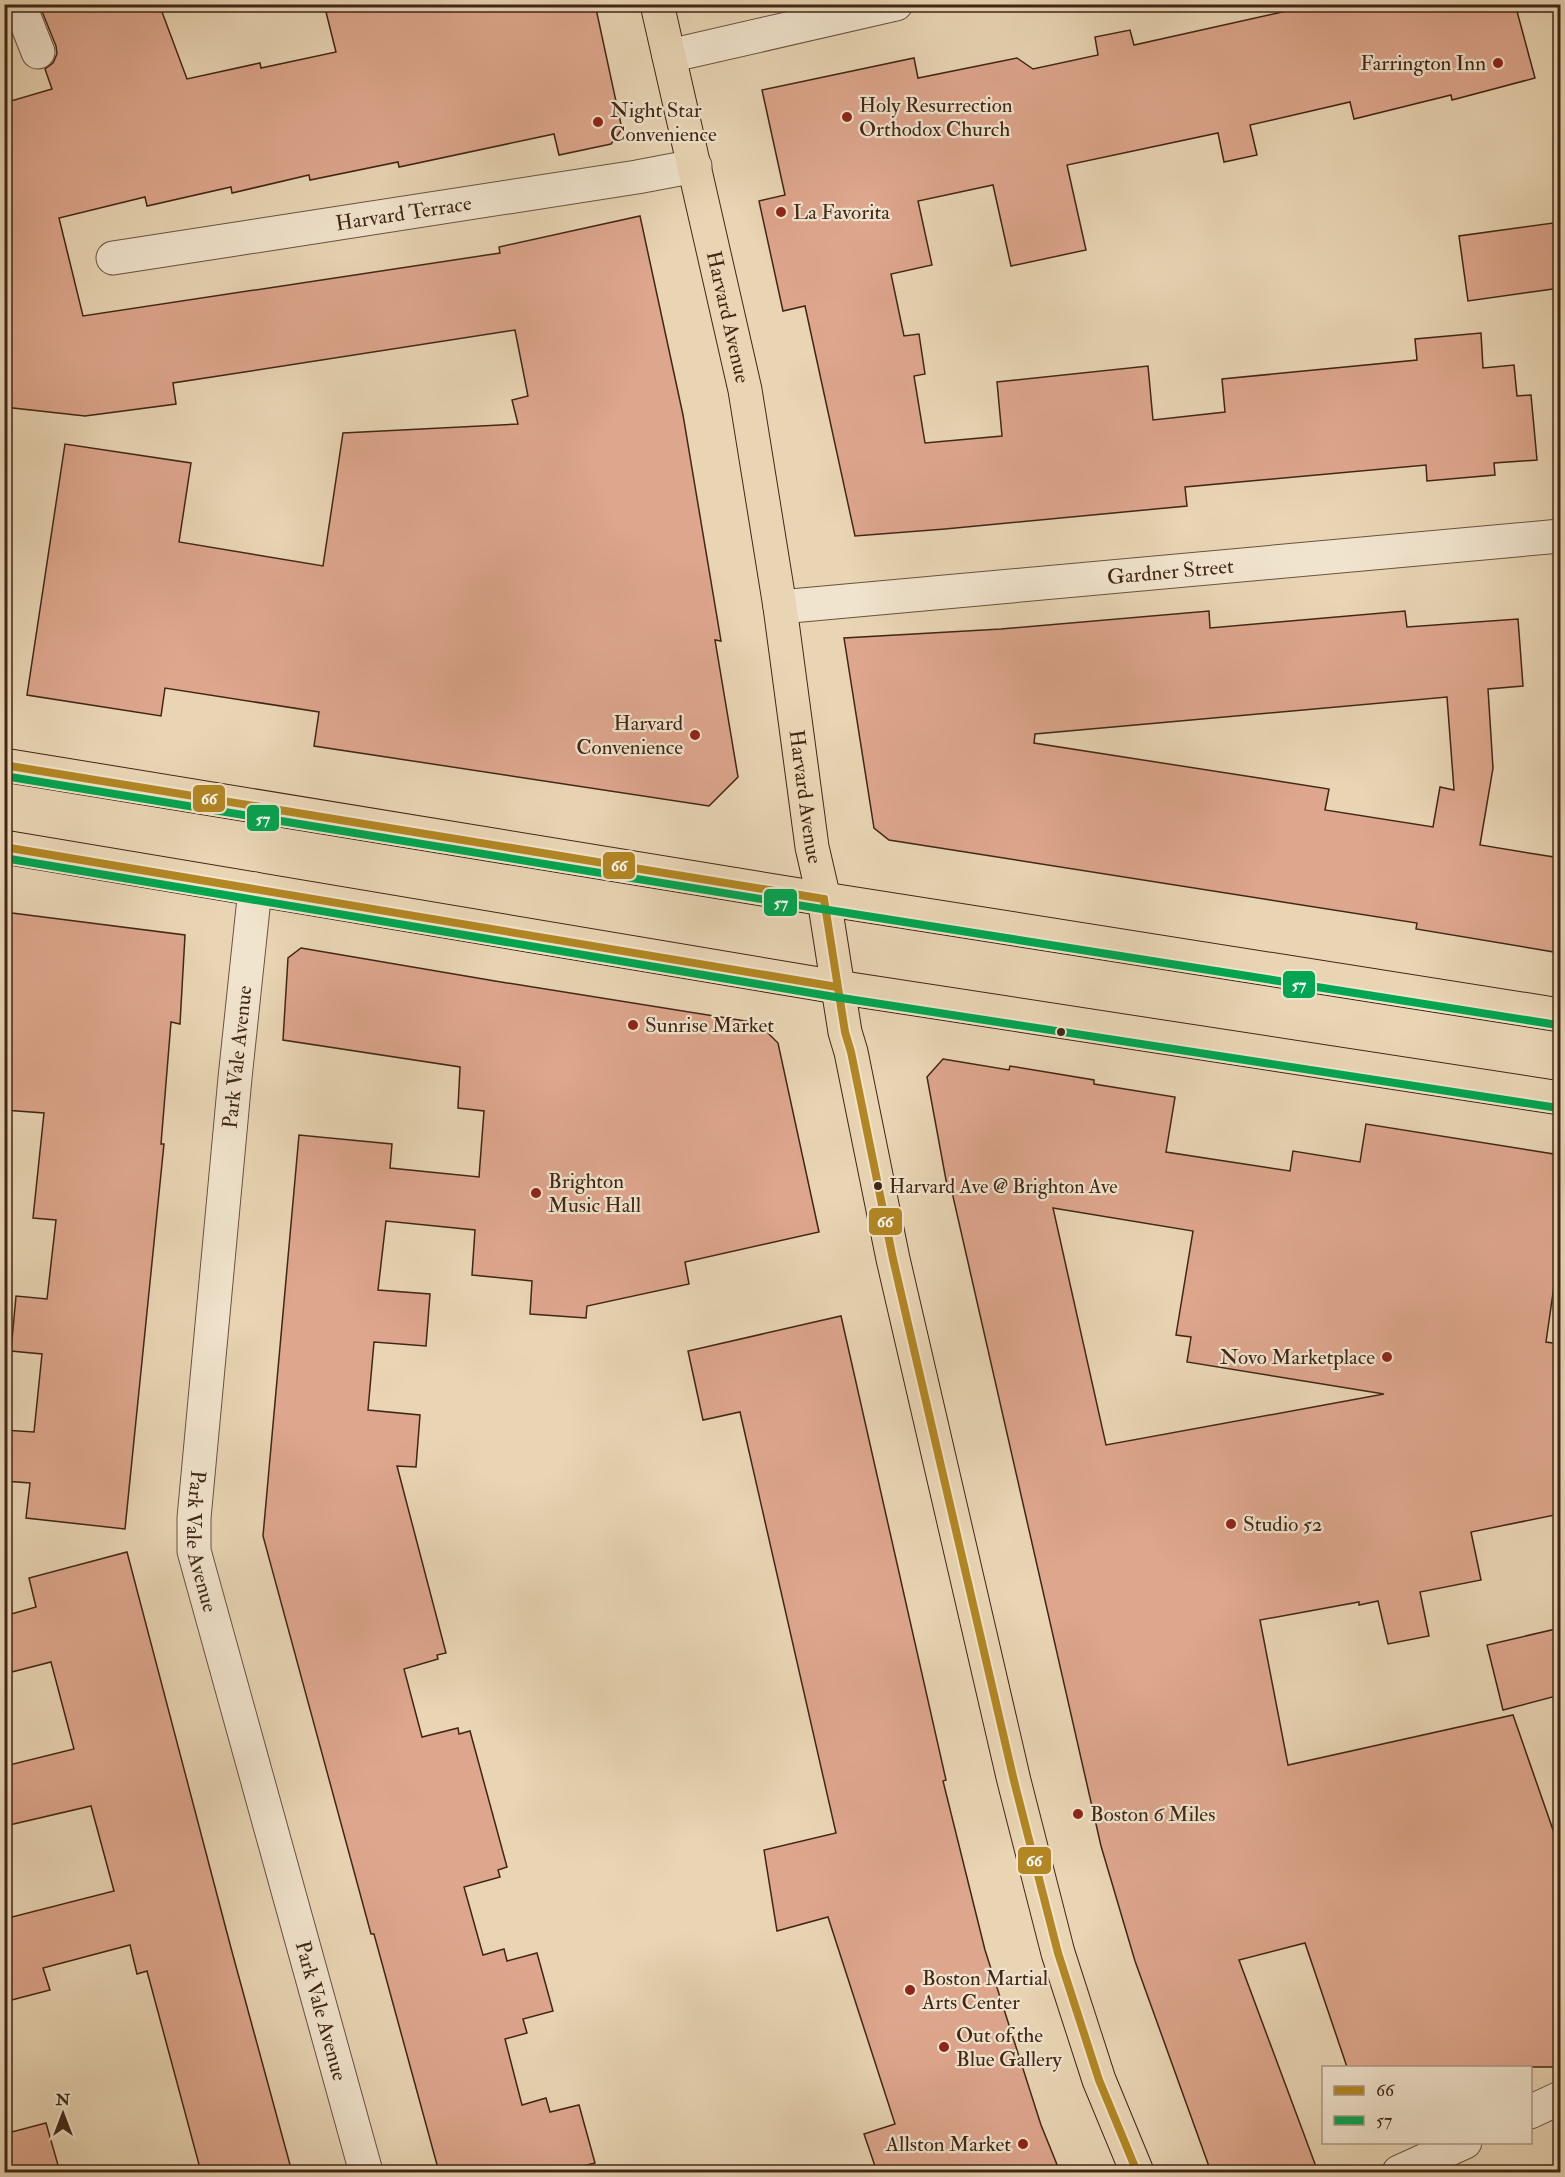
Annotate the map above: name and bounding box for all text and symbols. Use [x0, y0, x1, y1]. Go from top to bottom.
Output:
place label: Farrington Inn [1360, 50, 1486, 77]
marker: Farrington Inn [1491, 56, 1505, 70]
place label: Holy Resurrection Orthodox Church [859, 92, 1013, 143]
place label: Night Star Convenience [610, 97, 717, 148]
marker: Holy Resurrection Orthodox Church [840, 110, 854, 124]
marker: Night Star Convenience [591, 115, 605, 129]
street label: Harvard Terrace [334, 190, 474, 237]
place label: La Favorita [793, 199, 890, 226]
marker: La Favorita [774, 205, 788, 219]
street label: Harvard Avenue [700, 248, 756, 386]
street label: Gardner Street [1106, 553, 1235, 591]
place label: Harvard Convenience [576, 710, 684, 761]
marker: Harvard Convenience [688, 728, 702, 742]
street label: Harvard Avenue [782, 728, 828, 867]
line badge: 66 [192, 784, 226, 813]
text: 66 [201, 789, 219, 809]
line badge: 57 [246, 804, 280, 832]
text: 57 [256, 809, 271, 829]
line badge: 66 [602, 851, 636, 880]
text: 66 [611, 856, 629, 876]
line badge: 57 [763, 888, 798, 917]
text: 57 [774, 893, 789, 913]
line badge: 57 [1282, 970, 1316, 999]
text: 57 [1292, 975, 1307, 995]
street label: Park Vale Avenue [217, 984, 258, 1130]
place label: Sunrise Market [645, 1012, 774, 1039]
marker: Sunrise Market [626, 1018, 640, 1032]
unlabelled marker [1055, 1026, 1067, 1038]
place label: Brighton Music Hall [548, 1168, 642, 1219]
place label: Harvard Ave @ Brighton Ave [889, 1174, 1118, 1199]
marker: Harvard Ave @ Brighton Ave [872, 1180, 884, 1192]
marker: Brighton Music Hall [529, 1186, 543, 1200]
line badge: 66 [868, 1207, 903, 1236]
text: 66 [877, 1212, 895, 1232]
place label: Novo Marketplace [1220, 1344, 1375, 1371]
marker: Novo Marketplace [1380, 1350, 1394, 1364]
street label: Park Vale Avenue [180, 1469, 223, 1616]
place label: Studio 52 [1243, 1511, 1323, 1538]
marker: Studio 52 [1224, 1517, 1238, 1531]
place label: Boston 6 Miles [1090, 1801, 1215, 1828]
marker: Boston 6 Miles [1071, 1807, 1085, 1821]
line badge: 66 [1017, 1846, 1052, 1875]
text: 66 [1026, 1851, 1044, 1871]
street label: Park Vale Avenue [289, 1938, 353, 2084]
place label: Boston Martial Arts Center [921, 1965, 1049, 2016]
marker: Boston Martial Arts Center [903, 1983, 917, 1997]
place label: Out of the Blue Gallery [956, 2022, 1063, 2073]
marker: Out of the Blue Gallery [937, 2040, 951, 2054]
legend [1322, 2066, 1532, 2144]
text: 66 [1376, 2079, 1395, 2102]
north arrow [33, 2084, 93, 2144]
text: N [55, 2090, 71, 2110]
text: 57 [1376, 2109, 1392, 2132]
place label: Allston Market [885, 2131, 1011, 2158]
marker: Allston Market [1016, 2137, 1030, 2151]

